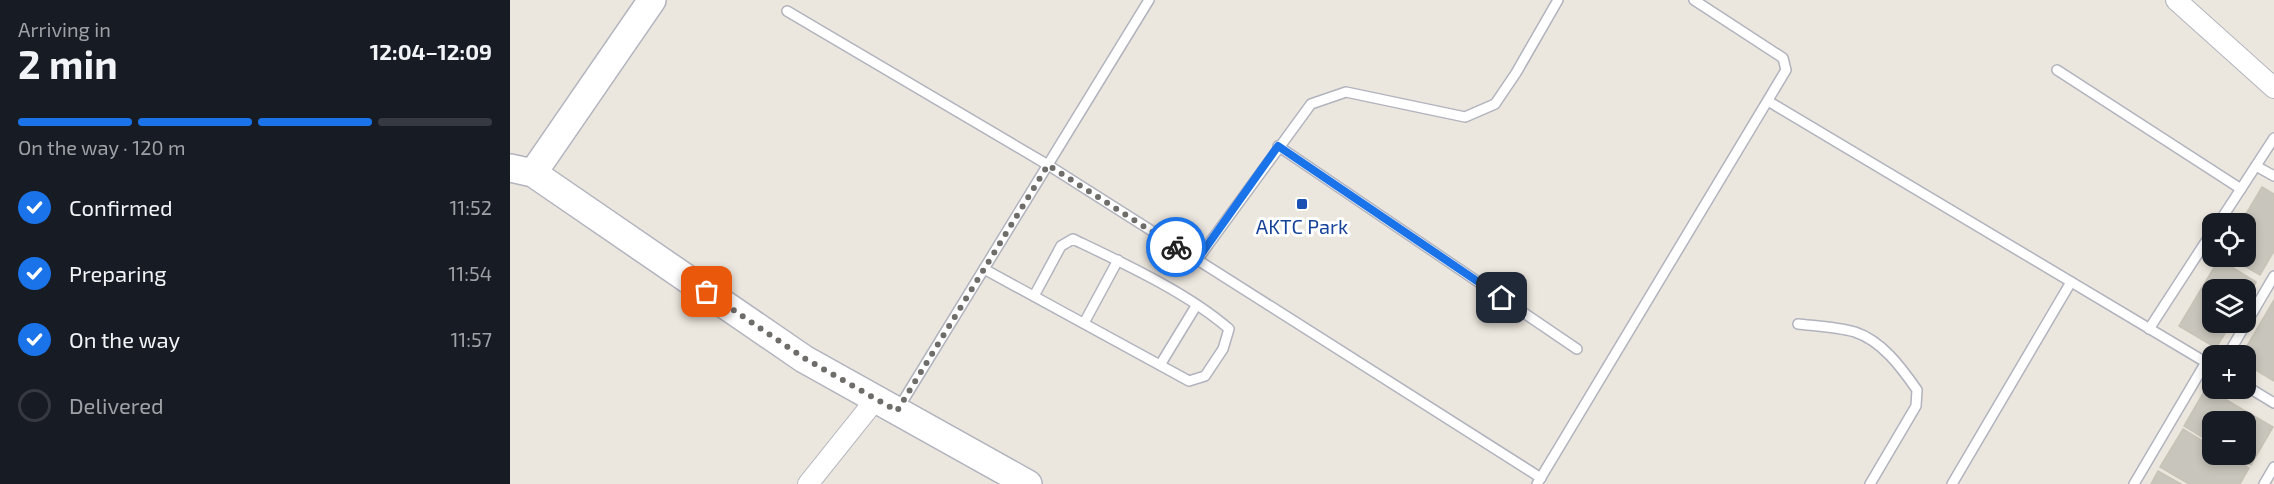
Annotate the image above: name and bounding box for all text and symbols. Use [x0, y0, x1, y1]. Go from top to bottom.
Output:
text: Arriving in [18, 17, 111, 41]
text: 12:04–12:09 [370, 38, 492, 64]
text: 2 min [18, 40, 118, 87]
text: On the way · 120 m [18, 135, 186, 159]
icon: check [18, 191, 51, 224]
text: Confirmed [69, 194, 173, 220]
text: 11:52 [449, 195, 492, 219]
marker: AKTC Park [1295, 197, 1309, 211]
map controls [2202, 213, 2256, 465]
button: locate [2202, 213, 2256, 267]
place label: AKTC Park [1256, 214, 1348, 238]
courier [1146, 217, 1206, 277]
icon: bike [1160, 231, 1193, 264]
icon: check [18, 257, 51, 290]
text: Preparing [69, 260, 167, 286]
text: 11:54 [448, 261, 492, 285]
pin [681, 266, 732, 317]
pin [1476, 272, 1527, 323]
icon: bag [690, 275, 723, 308]
button: layers [2202, 279, 2256, 333]
icon: home [1485, 281, 1518, 314]
icon: check [18, 323, 51, 356]
text: On the way [69, 326, 180, 352]
text: 11:57 [450, 327, 492, 351]
button: + [2202, 345, 2256, 399]
text: Delivered [69, 392, 164, 418]
button: − [2202, 411, 2256, 465]

